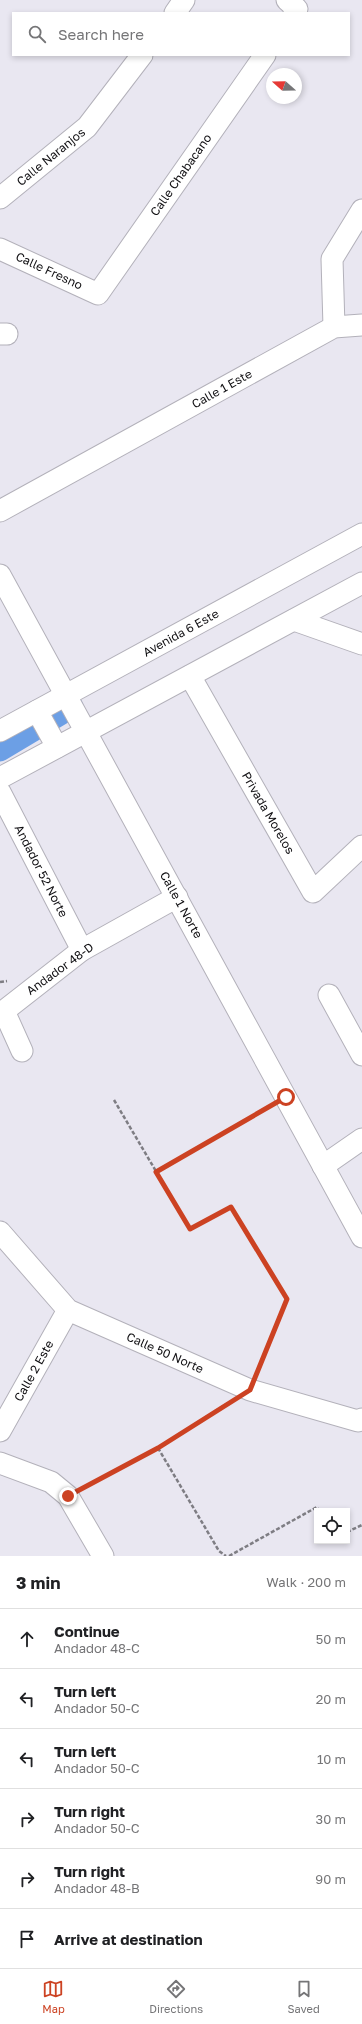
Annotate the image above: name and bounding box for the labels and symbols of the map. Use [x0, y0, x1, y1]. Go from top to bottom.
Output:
north arrow [266, 68, 302, 104]
street label: Calle Naranjos [13, 124, 88, 189]
street label: Calle Chabacano [147, 131, 215, 219]
street label: Calle Fresno [13, 249, 85, 293]
street label: Calle 1 Este [189, 366, 255, 411]
street label: Avenida 6 Este [140, 606, 221, 660]
street label: Privada Morelos [239, 769, 298, 857]
street label: Andador 52 Norte [12, 822, 71, 920]
street label: Calle 1 Norte [157, 869, 206, 941]
street label: Andador 48-D [23, 939, 96, 998]
route start [277, 1088, 295, 1106]
street label: Calle 50 Norte [124, 1329, 206, 1376]
street label: Calle 2 Este [11, 1337, 57, 1404]
route end [59, 1487, 77, 1505]

